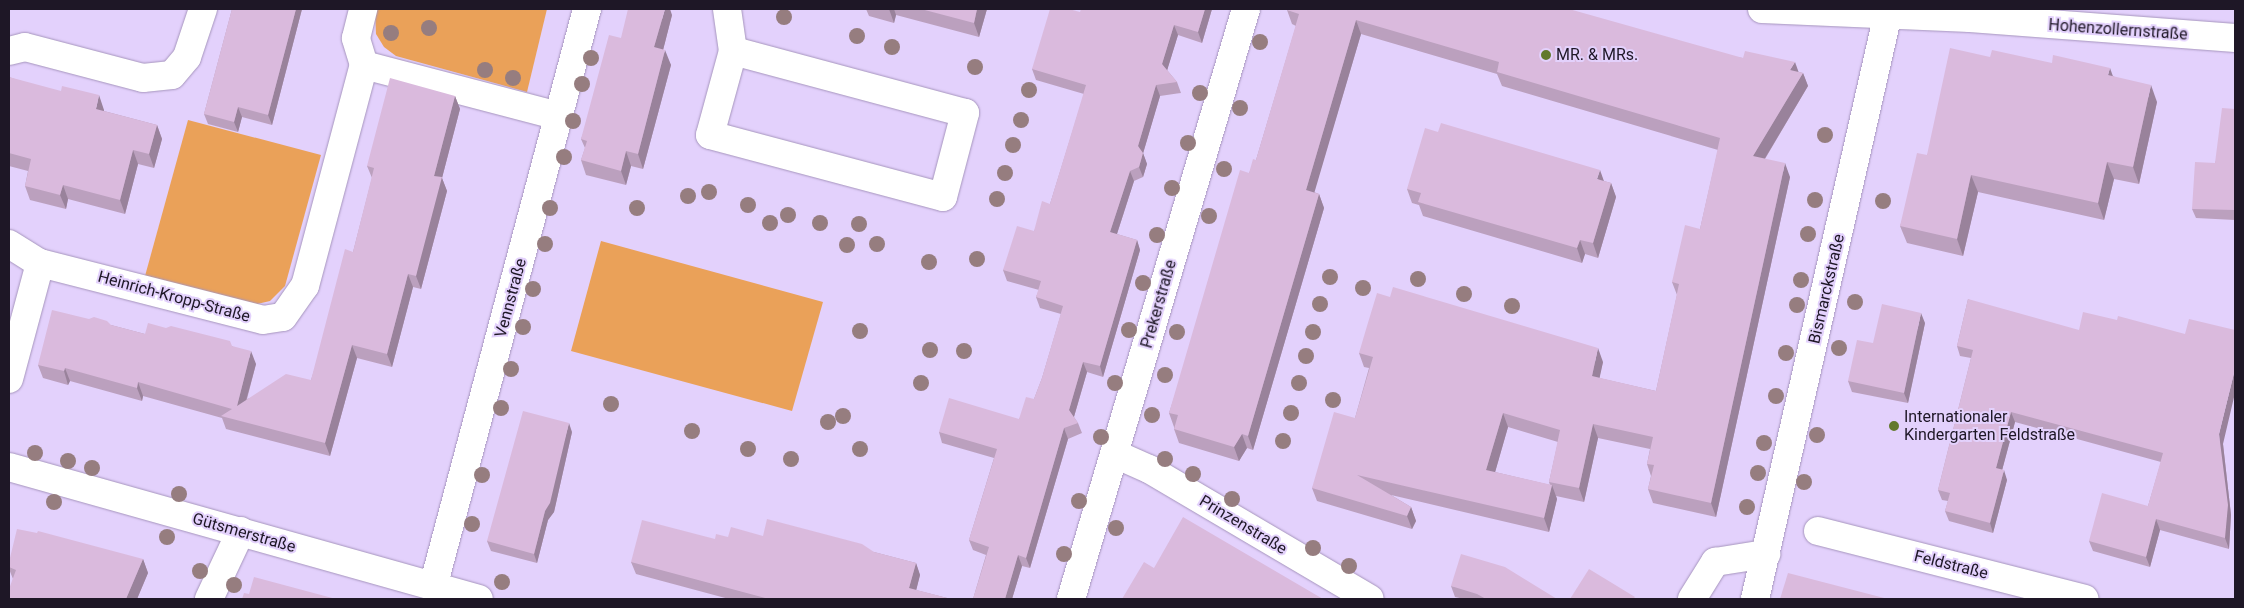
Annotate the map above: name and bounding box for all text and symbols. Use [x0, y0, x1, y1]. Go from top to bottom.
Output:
street label: Hohenzollernstraße [2048, 16, 2188, 44]
place label: MR. & MRs. [1556, 45, 1638, 65]
marker: MR. & MRs. [1540, 49, 1552, 61]
street label: Bismarckstraße [1805, 232, 1849, 346]
street label: Vennstraße [491, 256, 531, 340]
street label: Prekerstraße [1137, 258, 1181, 350]
street label: Heinrich-Kropp-Straße [96, 267, 252, 327]
place label: Internationaler Kindergarten Feldstraße [1904, 407, 2075, 445]
marker: Internationaler Kindergarten Feldstraße [1888, 420, 1900, 432]
street label: Prinzenstraße [1196, 491, 1290, 559]
street label: Gütsmerstraße [190, 509, 298, 557]
street label: Feldstraße [1912, 547, 1990, 583]

